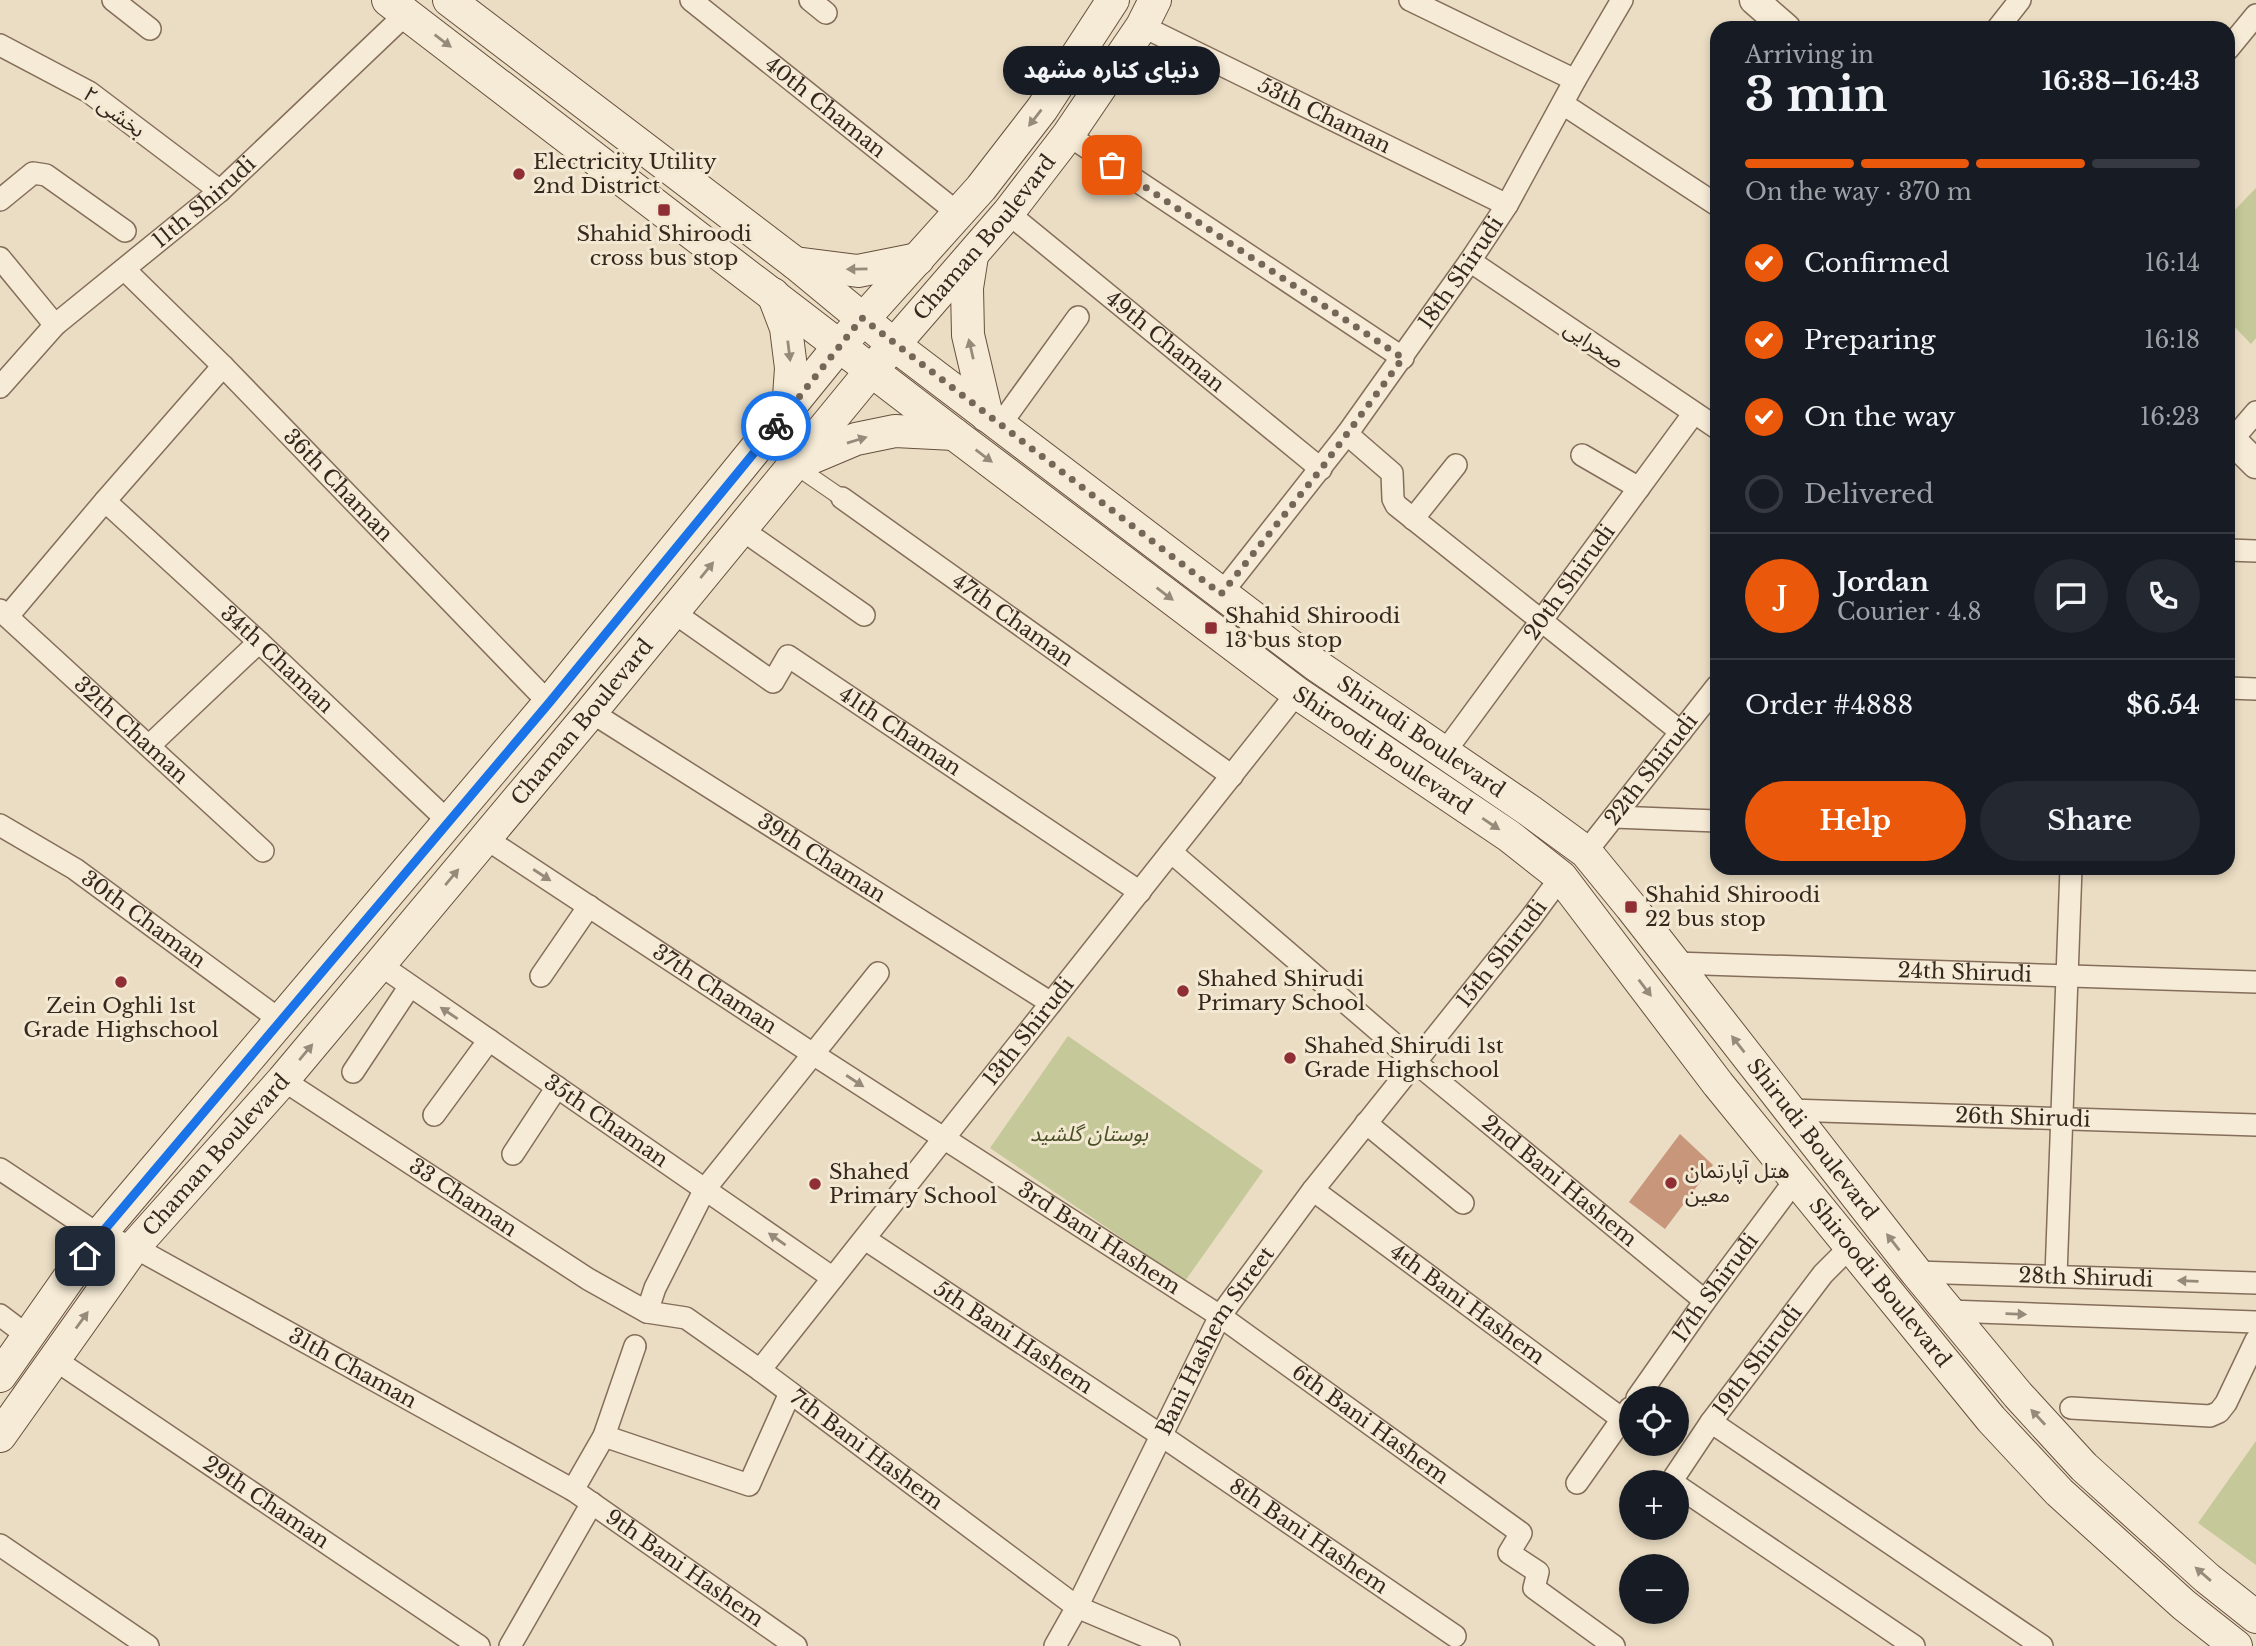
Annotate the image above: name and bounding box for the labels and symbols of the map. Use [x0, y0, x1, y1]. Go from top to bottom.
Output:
one-way arrow [434, 33, 452, 48]
callout: دنیای کناره مشهد [1004, 46, 1220, 95]
street label: 40th Chaman [760, 51, 891, 163]
street label: 53th Chaman [1253, 72, 1395, 159]
street label: بخشی ۲ [78, 81, 150, 143]
one-way arrow [1028, 109, 1043, 127]
pin [1082, 135, 1142, 195]
place label: Electricity Utility 2nd District [533, 149, 717, 199]
street label: Chaman Boulevard [908, 149, 1061, 326]
street label: 11th Shirudi [147, 151, 261, 254]
marker: Electricity Utility 2nd District [511, 166, 527, 182]
marker: Shahid Shiroodi cross bus stop [656, 202, 672, 218]
street label: 18th Shirudi [1413, 212, 1509, 334]
place label: Shahid Shiroodi cross bus stop [576, 221, 752, 271]
one-way arrow [846, 263, 868, 275]
street label: 49th Chaman [1100, 285, 1230, 398]
street label: صحرایی [1559, 316, 1629, 374]
one-way arrow [966, 338, 977, 360]
one-way arrow [784, 340, 795, 362]
courier [741, 391, 811, 461]
street label: 36th Chaman [278, 423, 399, 547]
one-way arrow [847, 434, 868, 444]
one-way arrow [975, 449, 993, 463]
street label: 20th Shirudi [1519, 519, 1621, 645]
one-way arrow [699, 562, 714, 579]
street label: 47th Chaman [947, 568, 1079, 672]
one-way arrow [1156, 586, 1174, 601]
street label: 34th Chaman [215, 600, 339, 719]
place label: Shahid Shiroodi 13 bus stop [1225, 603, 1400, 653]
marker: Shahid Shiroodi 13 bus stop [1203, 620, 1219, 636]
street label: Chaman Boulevard [506, 634, 659, 811]
street label: Shirudi Boulevard [1332, 670, 1510, 803]
street label: 32th Chaman [69, 671, 194, 789]
street label: 41th Chaman [834, 681, 966, 781]
street label: Shiroodi Boulevard [1288, 681, 1477, 820]
street label: 22th Shirudi [1599, 709, 1703, 831]
street label: 39th Chaman [753, 808, 891, 908]
one-way arrow [1482, 817, 1500, 831]
street label: 30th Chaman [76, 865, 211, 974]
one-way arrow [444, 869, 459, 886]
one-way arrow [533, 869, 552, 882]
place label: Shahid Shiroodi 22 bus stop [1645, 882, 1820, 932]
street label: 15th Shirudi [1451, 895, 1553, 1013]
marker: Shahid Shiroodi 22 bus stop [1623, 899, 1639, 915]
street label: 37th Chaman [648, 939, 782, 1040]
street label: 24th Shirudi [1897, 957, 2032, 988]
place label: Shahed Shirudi Primary School [1197, 966, 1365, 1016]
street label: 13th Shirudi [977, 972, 1079, 1091]
marker: Zein Oghli 1st Grade Highschool [113, 974, 129, 990]
one-way arrow [1638, 979, 1653, 997]
marker: Shahed Shirudi Primary School [1175, 983, 1191, 999]
place label: Zein Oghli 1st Grade Highschool [23, 993, 219, 1043]
one-way arrow [440, 1006, 458, 1020]
place label: Shahed Shirudi 1st Grade Highschool [1304, 1033, 1504, 1083]
one-way arrow [1730, 1035, 1745, 1053]
one-way arrow [299, 1043, 314, 1061]
marker: Shahed Shirudi 1st Grade Highschool [1282, 1050, 1298, 1066]
street label: Shirudi Boulevard [1741, 1053, 1883, 1225]
street label: Chaman Boulevard [137, 1069, 295, 1241]
street label: 35th Chaman [539, 1069, 673, 1173]
one-way arrow [846, 1074, 865, 1087]
street label: 26th Shirudi [1955, 1102, 2091, 1133]
street label: 2nd Bani Hashem [1477, 1110, 1642, 1253]
park label: بوستان گلشید [1030, 1121, 1148, 1147]
street label: 33 Chaman [404, 1153, 522, 1242]
place label: هتل آپارتمان معین [1685, 1158, 1790, 1208]
place label: Shahed Primary School [829, 1159, 997, 1209]
marker: هتل آپارتمان معین [1663, 1175, 1679, 1191]
marker: Shahed Primary School [807, 1176, 823, 1192]
street label: 3rd Bani Hashem [1013, 1176, 1186, 1300]
street label: Shiroodi Boulevard [1803, 1193, 1956, 1372]
pin [55, 1226, 115, 1286]
street label: 17th Shirudi [1667, 1228, 1764, 1348]
one-way arrow [768, 1232, 786, 1246]
one-way arrow [1886, 1234, 1901, 1251]
street label: 4th Bani Hashem [1385, 1239, 1550, 1370]
street label: Bani Hashem Street [1150, 1241, 1280, 1439]
street label: 28th Shirudi [2018, 1262, 2154, 1293]
street label: 5th Bani Hashem [929, 1275, 1098, 1400]
one-way arrow [2177, 1275, 2199, 1286]
street label: 19th Shirudi [1707, 1300, 1808, 1421]
one-way arrow [2005, 1308, 2027, 1319]
one-way arrow [75, 1311, 89, 1329]
street label: 31th Chaman [284, 1322, 421, 1414]
street label: 6th Bani Hashem [1287, 1359, 1454, 1490]
street label: 7th Bani Hashem [785, 1384, 949, 1516]
one-way arrow [2031, 1409, 2047, 1426]
street label: 29th Chaman [198, 1451, 334, 1554]
street label: 8th Bani Hashem [1224, 1473, 1393, 1600]
street label: 9th Bani Hashem [601, 1504, 769, 1633]
one-way arrow [2194, 1566, 2212, 1582]

